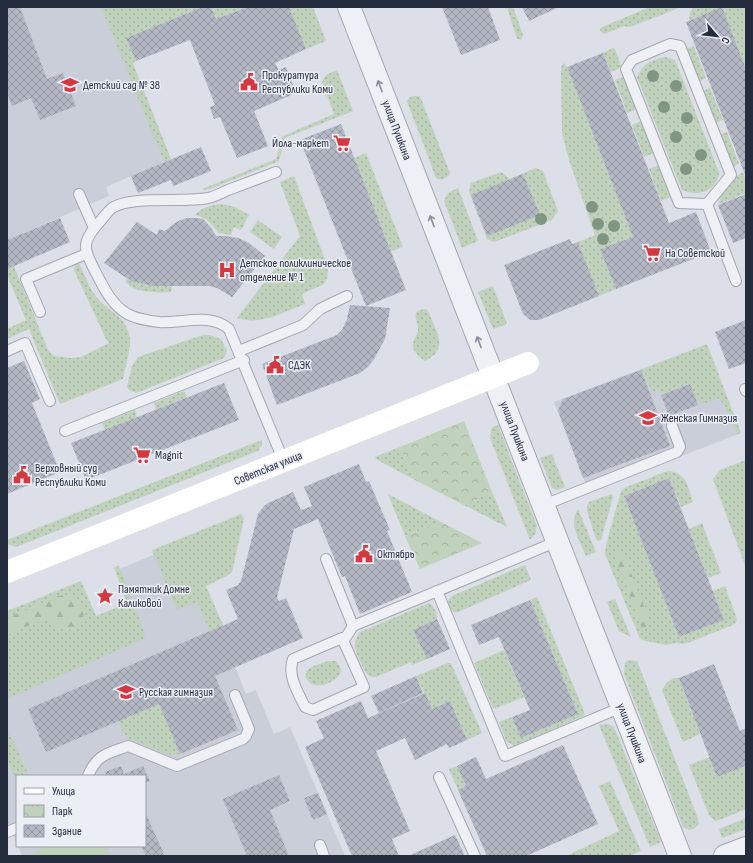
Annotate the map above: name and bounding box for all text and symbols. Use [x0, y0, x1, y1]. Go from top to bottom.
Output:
north arrow [697, 16, 737, 56]
text: С [718, 35, 732, 46]
place label: Прокуратура Республики Коми [262, 68, 333, 97]
public building icon: Прокуратура Республики Коми [239, 72, 259, 92]
school or university icon: Детский сад № 38 [60, 75, 80, 95]
place label: Детский сад № 38 [83, 78, 160, 93]
one-way arrow [375, 81, 383, 93]
street label: улица Пушкина [378, 98, 415, 163]
supermarket icon: Йола-маркет [332, 133, 352, 153]
place label: Йола-маркет [272, 136, 329, 151]
one-way arrow [428, 215, 436, 227]
supermarket icon: На Советской [642, 243, 662, 263]
place label: На Советской [665, 246, 725, 261]
place label: Детское поликлиническое отделение № 1 [240, 256, 351, 285]
hospital icon: Детское поликлиническое отделение № 1 [217, 260, 237, 280]
one-way arrow [475, 336, 483, 348]
public building icon: СДЭК [265, 355, 285, 375]
place label: СДЭК [288, 358, 311, 373]
street label: улица Пушкина [496, 399, 533, 464]
school or university icon: Женская Гимназия [638, 408, 658, 428]
place label: Женская Гимназия [661, 411, 737, 426]
supermarket icon: Magnit [132, 445, 152, 465]
place label: Magnit [155, 448, 183, 463]
street label: Советская улица [232, 448, 305, 489]
place label: Верховный суд Республики Коми [35, 461, 106, 490]
public building icon: Верховный суд Республики Коми [12, 465, 32, 485]
public building icon: Октябрь [354, 544, 374, 564]
place label: Октябрь [377, 547, 415, 562]
place label: Памятник Домне Каликовой [118, 582, 190, 611]
place icon: Памятник Домне Каликовой [95, 586, 115, 606]
school or university icon: Русская гимназия [116, 682, 136, 702]
place label: Русская гимназия [139, 685, 213, 700]
street label: улица Пушкина [613, 701, 650, 766]
legend [16, 775, 146, 847]
text: Улица [52, 784, 76, 799]
text: Парк [52, 804, 73, 819]
text: Здание [52, 824, 82, 839]

